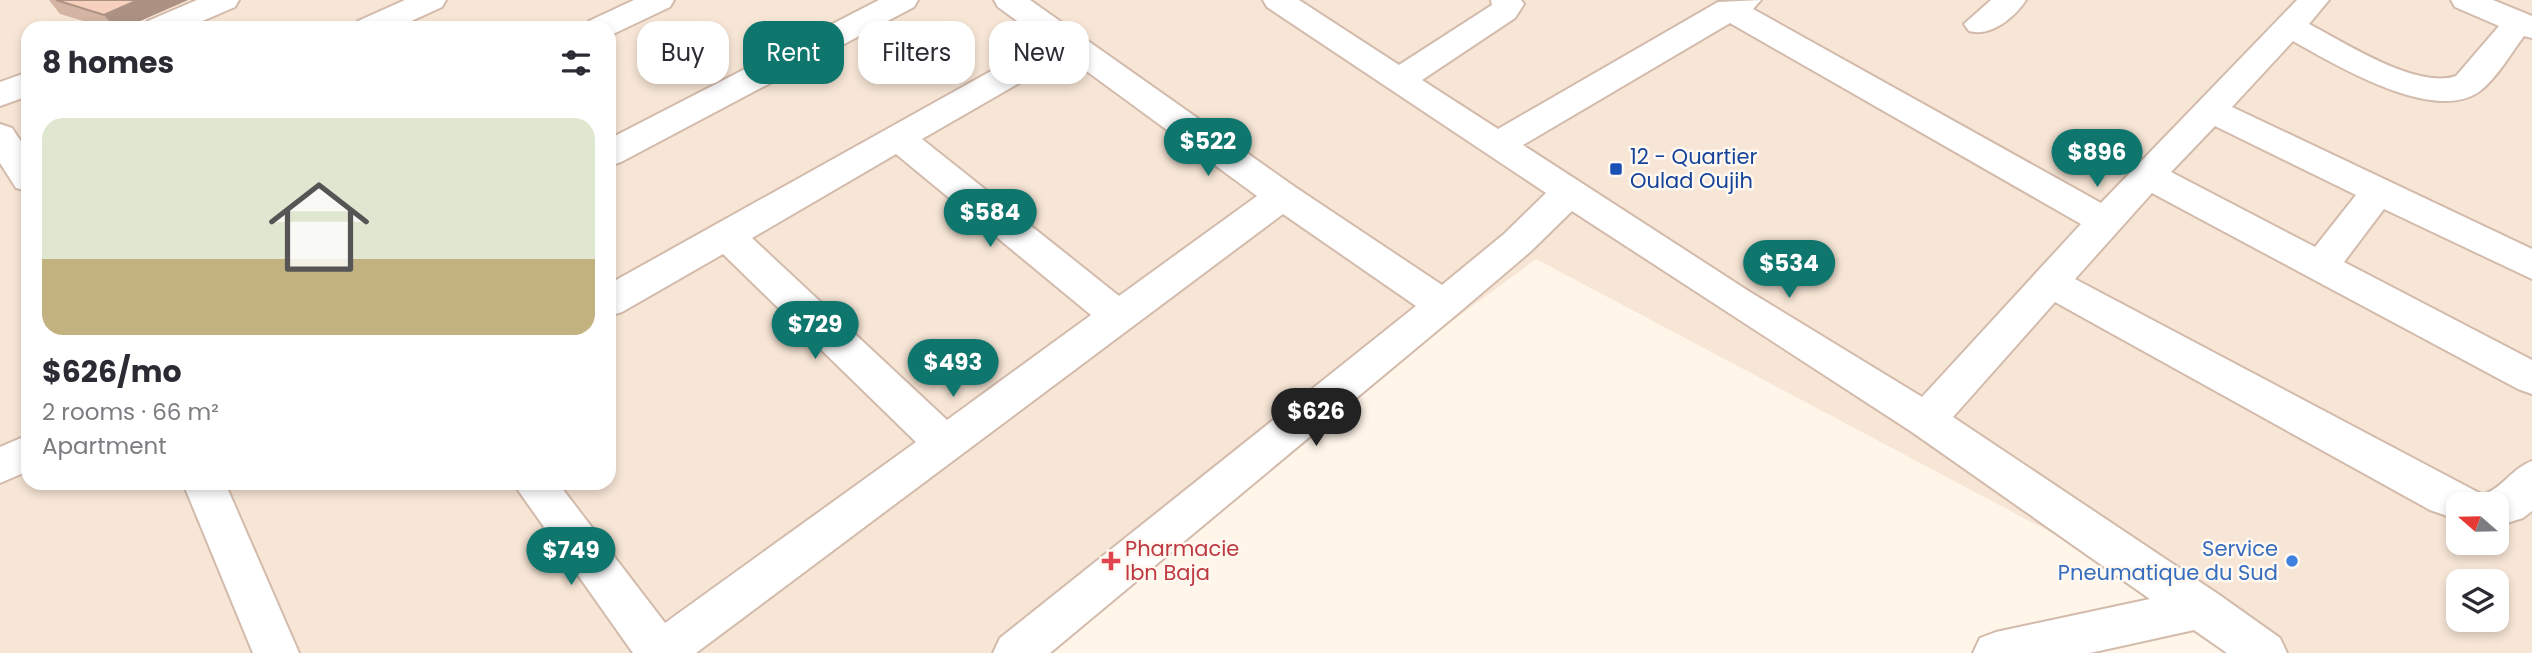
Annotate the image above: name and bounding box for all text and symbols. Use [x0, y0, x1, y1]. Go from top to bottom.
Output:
chip: Buy [637, 21, 729, 84]
chip: Rent [743, 21, 844, 84]
chip: Filters [858, 21, 975, 84]
chip: New [989, 21, 1089, 84]
text: 8 homes [42, 41, 174, 84]
icon: filters [557, 44, 595, 82]
pin: $522 [1167, 118, 1249, 178]
text: $522 [1180, 125, 1236, 157]
pin: $896 [2056, 130, 2138, 189]
text: $896 [2068, 136, 2126, 168]
place label: 12 - Quartier Oulad Oujih [1630, 142, 1757, 195]
marker: 12 - Quartier Oulad Oujih [1608, 161, 1624, 177]
icon: home [256, 164, 382, 290]
pin: $584 [949, 190, 1031, 249]
text: $584 [960, 196, 1020, 228]
pin: $534 [1748, 240, 1830, 300]
text: $534 [1759, 247, 1819, 279]
pin: $729 [774, 302, 856, 361]
text: $729 [788, 308, 842, 340]
pin: $493 [912, 340, 994, 399]
text: $493 [924, 346, 982, 378]
text: $626/mo [42, 350, 182, 393]
pin: $626 [1275, 388, 1357, 448]
text: $626 [1287, 395, 1345, 427]
text: 2 rooms · 66 m² [42, 396, 219, 428]
text: Apartment [42, 430, 167, 462]
north arrow [2446, 492, 2510, 555]
map controls [2446, 492, 2509, 632]
pin: $749 [530, 528, 612, 587]
text: $749 [542, 534, 600, 566]
place label: Pharmacie Ibn Baja [1125, 534, 1239, 587]
place label: Service Pneumatique du Sud [2058, 534, 2278, 587]
marker: Pharmacie Ibn Baja [1103, 553, 1119, 569]
marker: Service Pneumatique du Sud [2284, 553, 2300, 569]
button: layers [2446, 569, 2509, 632]

